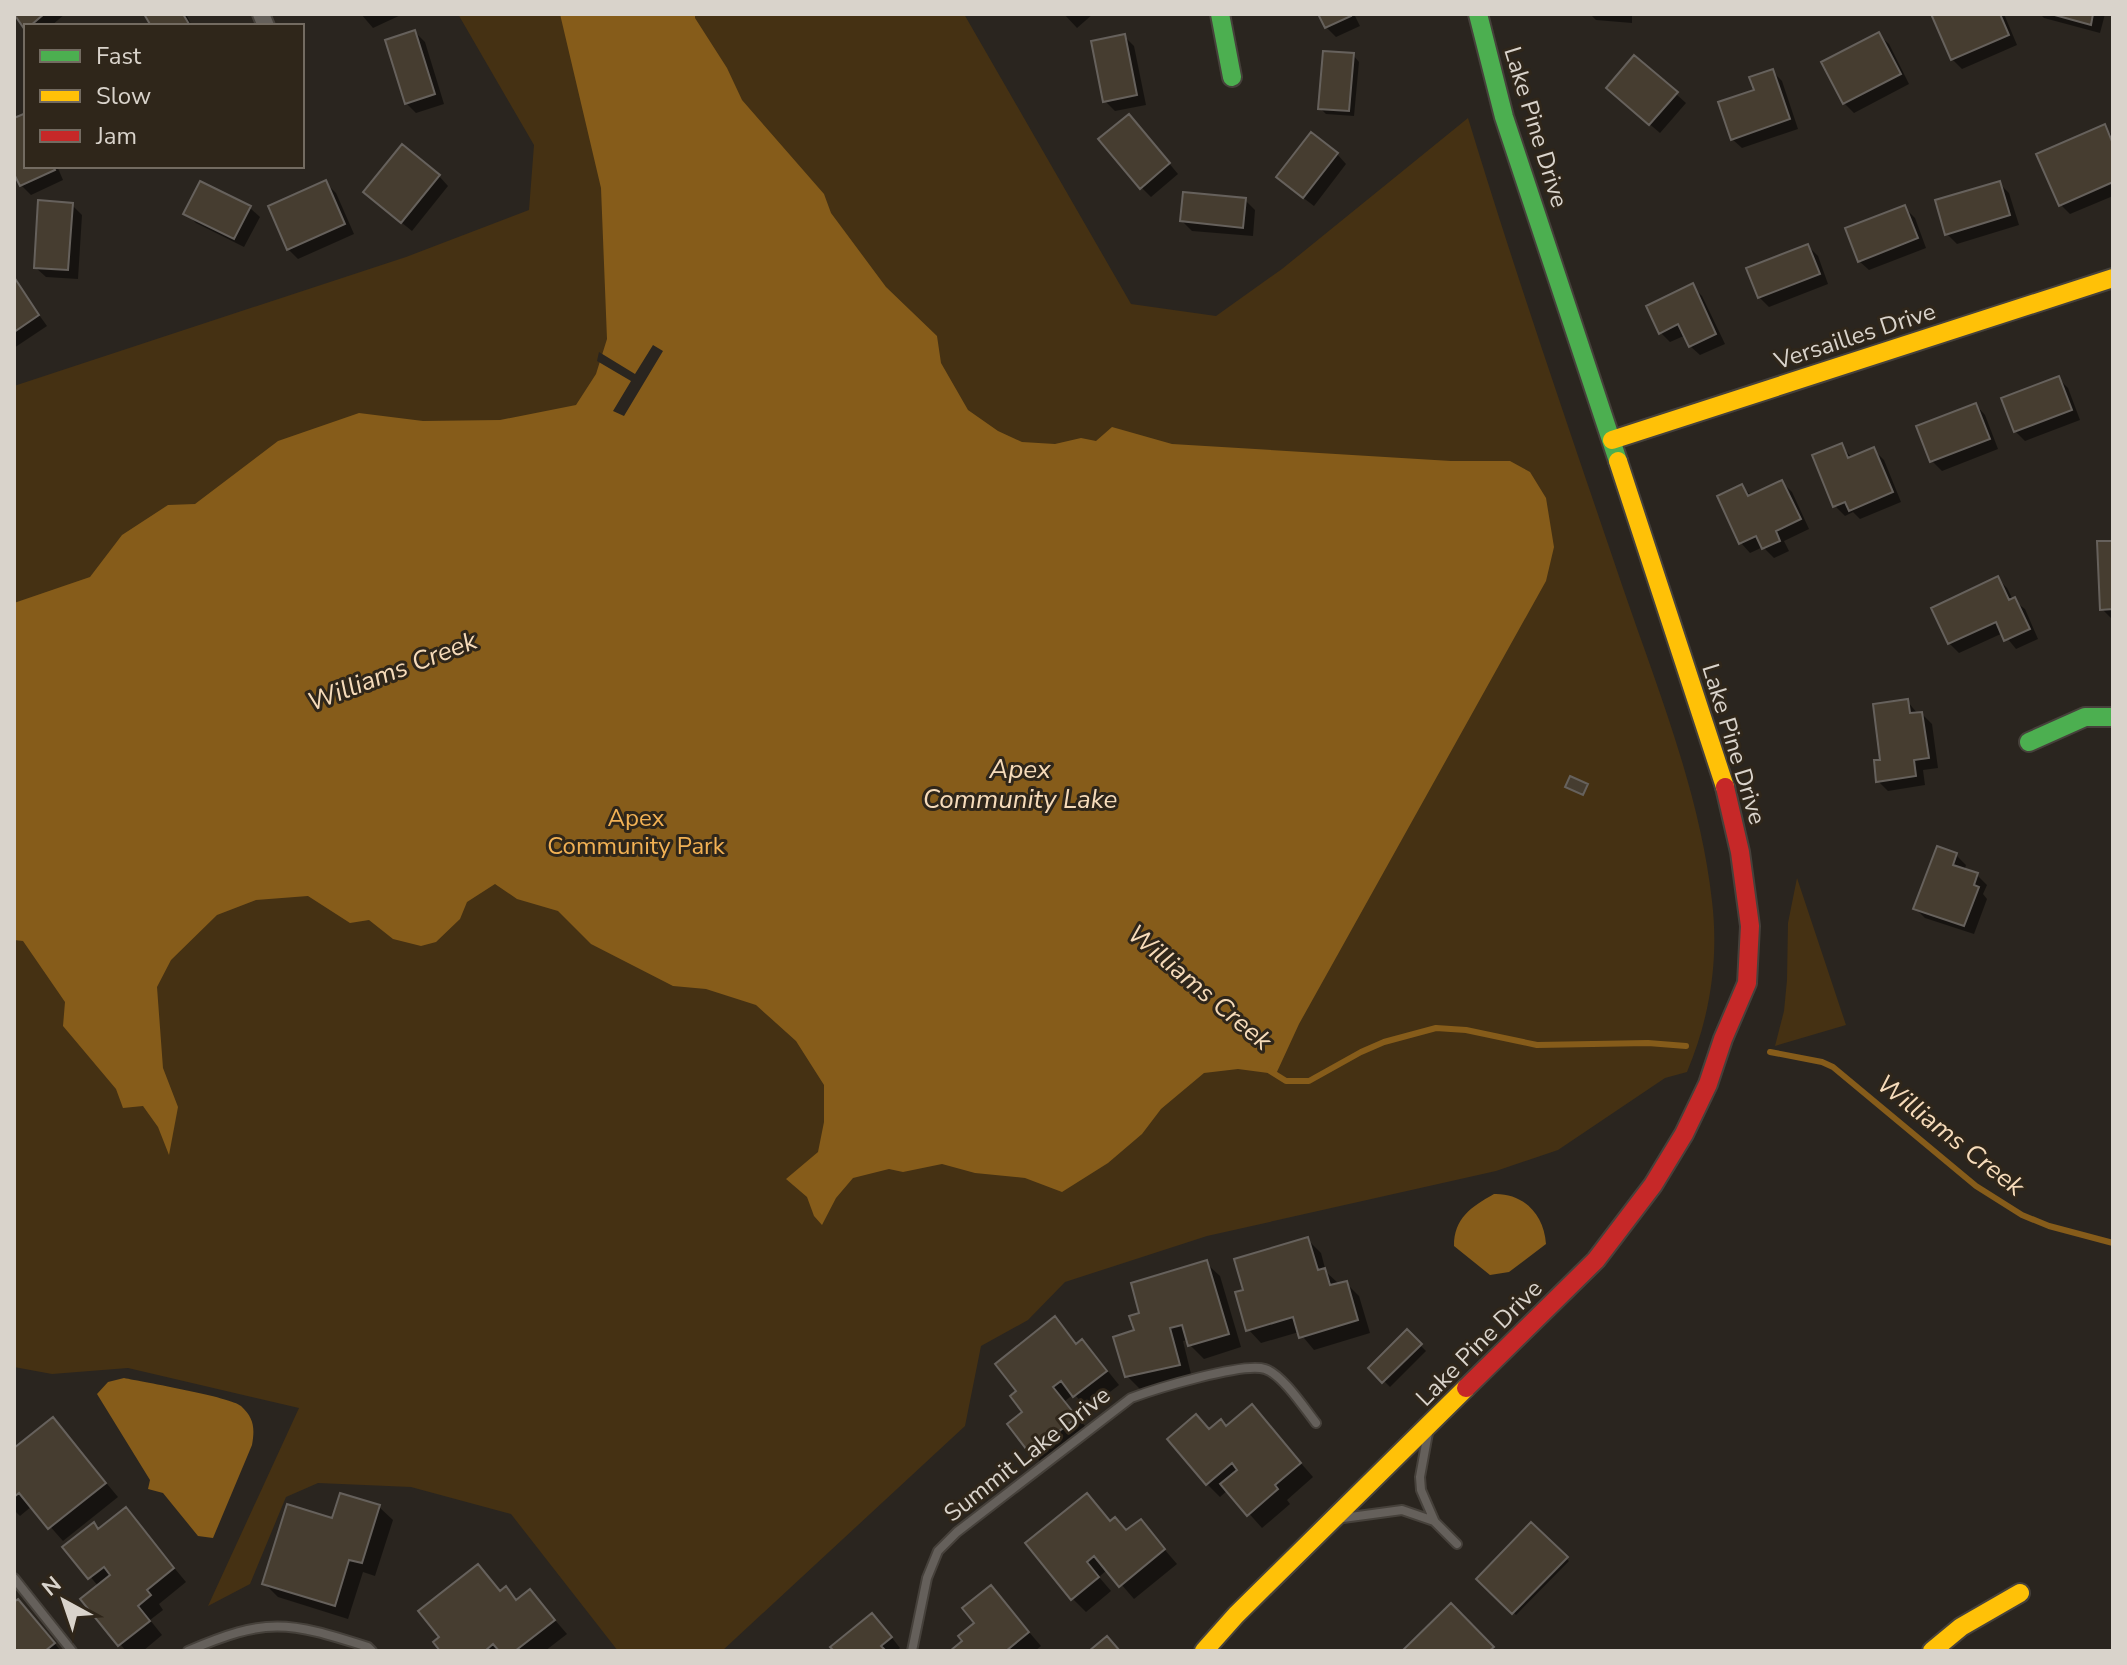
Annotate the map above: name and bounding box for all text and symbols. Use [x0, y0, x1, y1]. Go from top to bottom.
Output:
legend [24, 24, 304, 168]
text: Fast [96, 40, 142, 72]
street label: Lake Pine Drive [1496, 43, 1576, 211]
text: Slow [96, 80, 151, 112]
text: Jam [95, 120, 137, 152]
street label: Versailles Drive [1769, 295, 1940, 377]
water label: Williams Creek [303, 623, 483, 720]
street label: Lake Pine Drive [1694, 660, 1774, 828]
water label: Apex Community Lake [923, 752, 1117, 817]
park label: Apex Community Park [547, 802, 726, 862]
water label: Williams Creek [1120, 917, 1280, 1059]
water label: Williams Creek [1870, 1067, 2033, 1205]
street label: Lake Pine Drive [1409, 1273, 1549, 1413]
street label: Summit Lake Drive [937, 1379, 1117, 1529]
north arrow [24, 1561, 104, 1641]
text: N [36, 1570, 68, 1603]

